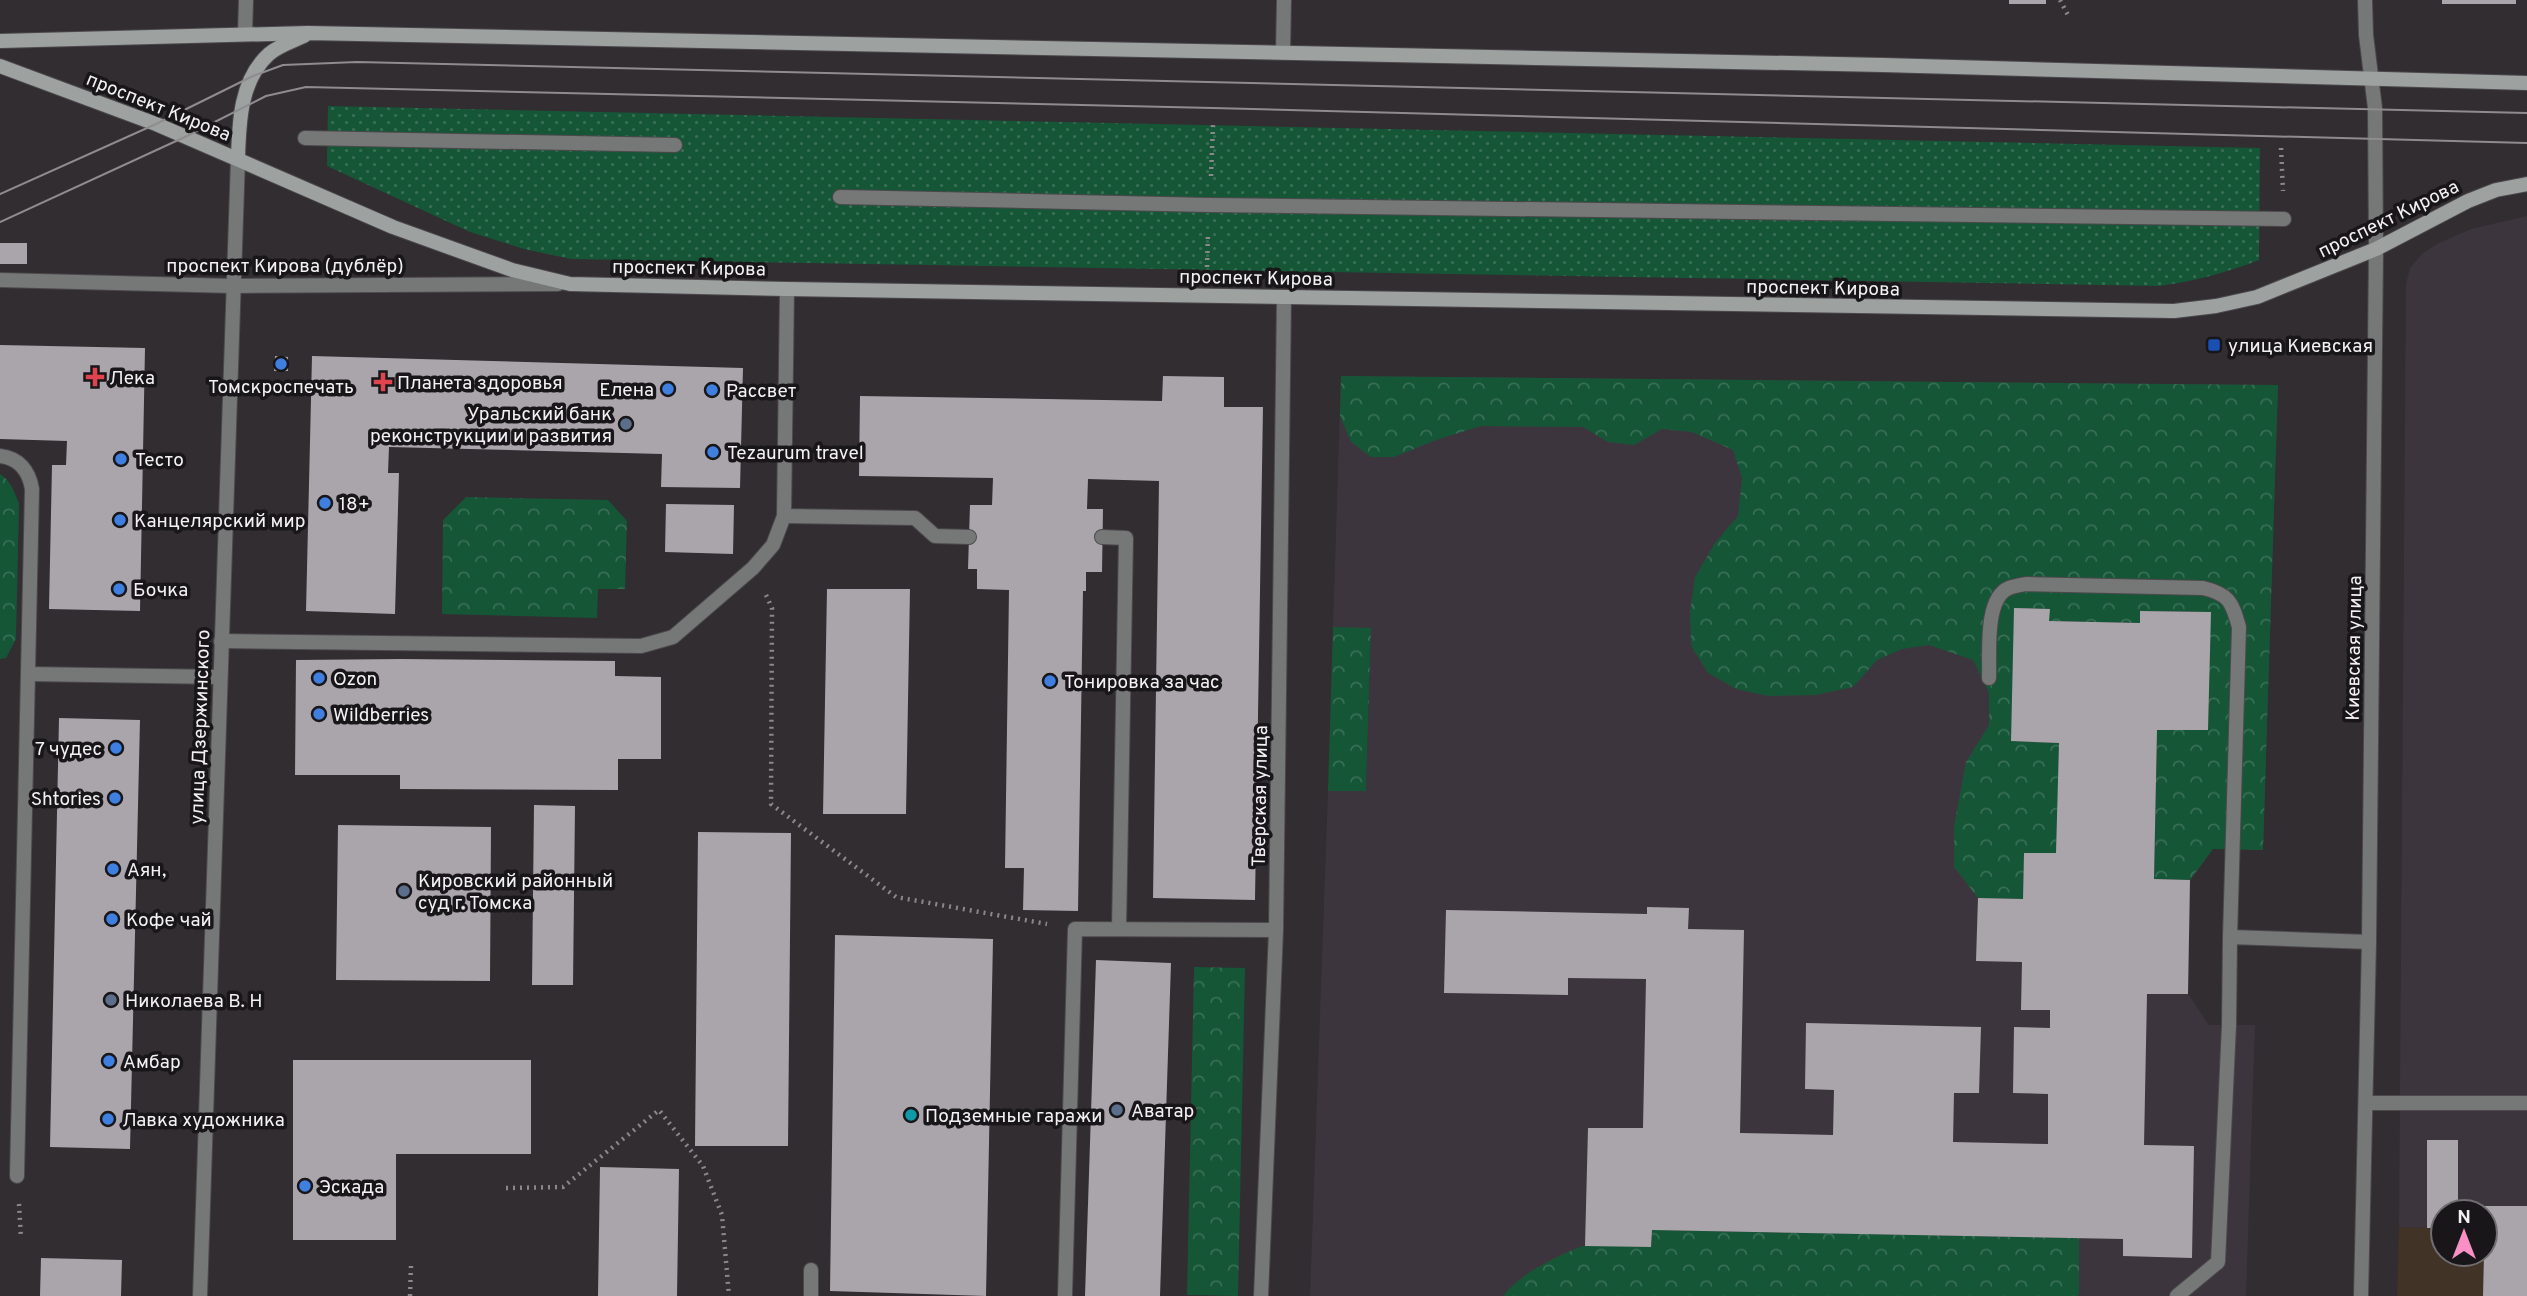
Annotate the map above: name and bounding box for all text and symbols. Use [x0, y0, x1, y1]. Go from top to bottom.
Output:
street label: проспект Кирова [82, 68, 234, 148]
street label: проспект Кирова [2315, 175, 2463, 264]
street label: проспект Кирова (дублёр) [166, 255, 404, 279]
street label: проспект Кирова [612, 256, 766, 282]
street label: проспект Кирова [1179, 266, 1333, 292]
street label: проспект Кирова [1746, 276, 1900, 302]
place label: улица Киевская [2228, 335, 2373, 359]
marker: улица Киевская [2206, 337, 2222, 353]
marker: Томскроспечать [273, 356, 289, 372]
place label: Лека [109, 367, 155, 391]
marker: Лека [87, 369, 103, 385]
place label: Планета здоровья [397, 372, 563, 396]
marker: Планета здоровья [375, 374, 391, 390]
place label: Томскроспечать [208, 376, 354, 400]
place label: Елена [599, 379, 654, 403]
place label: Рассвет [726, 380, 797, 404]
marker: Елена [660, 381, 676, 397]
marker: Рассвет [704, 382, 720, 398]
place label: Уральский банк реконструкции и развития [370, 403, 612, 449]
marker: Уральский банк реконструкции и развития [618, 416, 634, 432]
place label: Tezaurum travel [727, 442, 864, 466]
marker: Tezaurum travel [705, 444, 721, 460]
place label: Тесто [135, 449, 184, 473]
marker: Тесто [113, 451, 129, 467]
place label: 18+ [339, 493, 370, 517]
marker: 18+ [317, 495, 333, 511]
place label: Канцелярский мир [134, 510, 306, 534]
marker: Канцелярский мир [112, 512, 128, 528]
street label: Киевская улица [2342, 575, 2368, 721]
place label: Бочка [133, 579, 188, 603]
marker: Бочка [111, 581, 127, 597]
street label: улица Дзержинского [186, 629, 216, 825]
place label: Ozon [333, 668, 377, 692]
marker: Ozon [311, 670, 327, 686]
place label: Тонировка за час [1064, 671, 1220, 695]
marker: Тонировка за час [1042, 673, 1058, 689]
place label: Wildberries [333, 704, 429, 728]
marker: Wildberries [311, 706, 327, 722]
street label: Тверская улица [1248, 725, 1274, 867]
place label: 7 чудес [35, 738, 102, 762]
marker: 7 чудес [108, 740, 124, 756]
place label: Shtories [31, 788, 101, 812]
marker: Shtories [107, 790, 123, 806]
place label: Аян, [127, 859, 166, 883]
marker: Аян, [105, 861, 121, 877]
place label: Кировский районный суд г. Томска [418, 870, 613, 916]
marker: Кировский районный суд г. Томска [396, 883, 412, 899]
place label: Кофе чай [126, 909, 212, 933]
marker: Кофе чай [104, 911, 120, 927]
place label: Николаева В. Н [125, 990, 263, 1014]
marker: Николаева В. Н [103, 992, 119, 1008]
place label: Амбар [123, 1051, 181, 1075]
marker: Амбар [101, 1053, 117, 1069]
place label: Аватар [1131, 1100, 1194, 1124]
marker: Аватар [1109, 1102, 1125, 1118]
place label: Подземные гаражи [925, 1105, 1103, 1129]
marker: Подземные гаражи [903, 1107, 919, 1123]
place label: Лавка художника [122, 1109, 285, 1133]
marker: Лавка художника [100, 1111, 116, 1127]
place label: Эскада [319, 1176, 384, 1200]
marker: Эскада [297, 1178, 313, 1194]
north arrow [2429, 1198, 2499, 1268]
text: N [2457, 1206, 2471, 1230]

